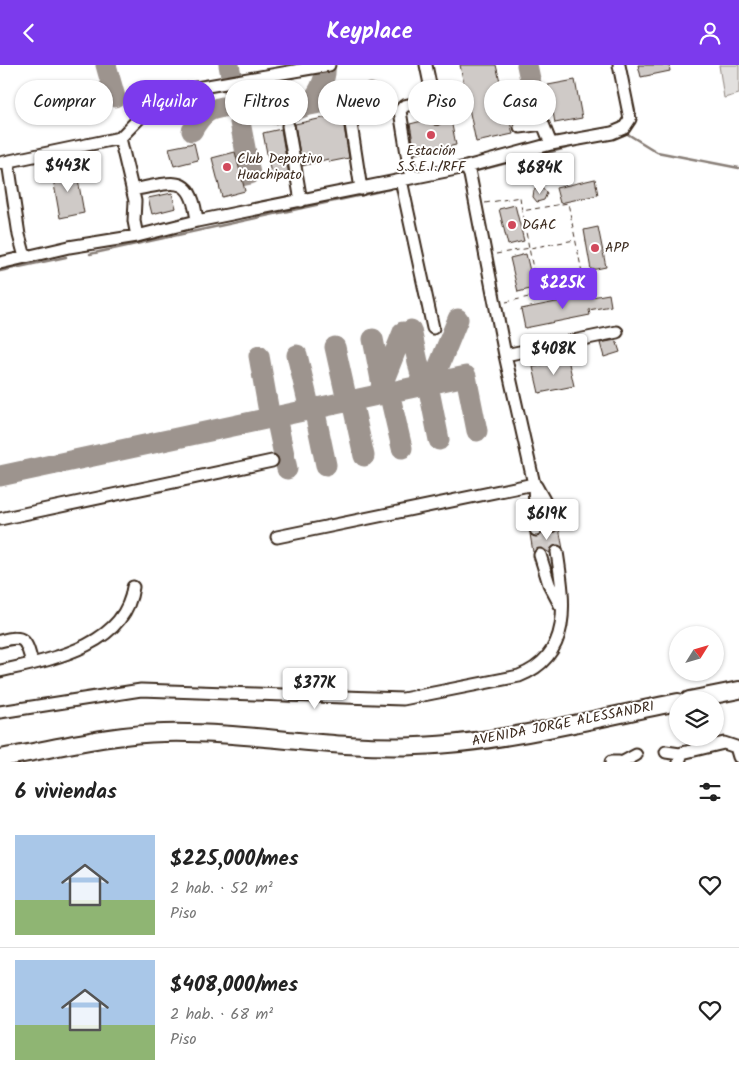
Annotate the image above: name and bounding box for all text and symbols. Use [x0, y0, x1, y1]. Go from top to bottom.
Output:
text: Keyplace [327, 15, 412, 50]
icon: back [15, 19, 43, 47]
icon: person [696, 19, 724, 47]
chip: Comprar [15, 80, 113, 125]
chip: Alquilar [123, 80, 215, 125]
chip: Filtros [225, 80, 308, 125]
chip: Nuevo [318, 80, 398, 125]
chip: Piso [408, 80, 474, 125]
chip: Casa [484, 80, 556, 125]
marker: Estación S.S.E.I./RFF [425, 129, 437, 141]
place label: Estación S.S.E.I./RFF [397, 140, 467, 178]
place label: Club Deportivo Huachipato [237, 148, 323, 186]
pin: $443K [33, 151, 103, 193]
pin: $684K [505, 153, 575, 195]
text: $443K [45, 154, 91, 179]
text: $684K [517, 156, 563, 181]
marker: Club Deportivo Huachipato [221, 161, 233, 173]
place label: DGAC [522, 214, 556, 236]
marker: DGAC [506, 219, 518, 231]
place label: APP [605, 237, 629, 259]
marker: APP [589, 242, 601, 254]
pin: $225K [528, 267, 598, 310]
text: $225K [540, 271, 586, 296]
pin: $408K [519, 333, 589, 376]
text: $408K [531, 337, 577, 362]
pin: $619K [512, 499, 582, 541]
text: $619K [527, 502, 567, 527]
north arrow [669, 626, 724, 681]
map controls [669, 626, 724, 746]
pin: $377K [280, 667, 350, 710]
text: $377K [294, 671, 336, 696]
button: layers [669, 691, 724, 746]
street label: AVENIDA JORGE ALESSANDRI [470, 696, 656, 752]
text: 6 viviendas [15, 776, 117, 809]
icon: filters [696, 778, 724, 806]
text: $225,000/mes [170, 843, 299, 876]
icon: home [55, 855, 115, 915]
icon: heart [696, 871, 724, 899]
text: 2 hab. · 52 m² [170, 876, 273, 901]
text: Piso [170, 901, 197, 926]
text: $408,000/mes [170, 969, 298, 1002]
icon: home [55, 980, 115, 1040]
icon: heart [696, 996, 724, 1024]
text: 2 hab. · 68 m² [170, 1002, 273, 1027]
text: Piso [170, 1027, 197, 1052]

